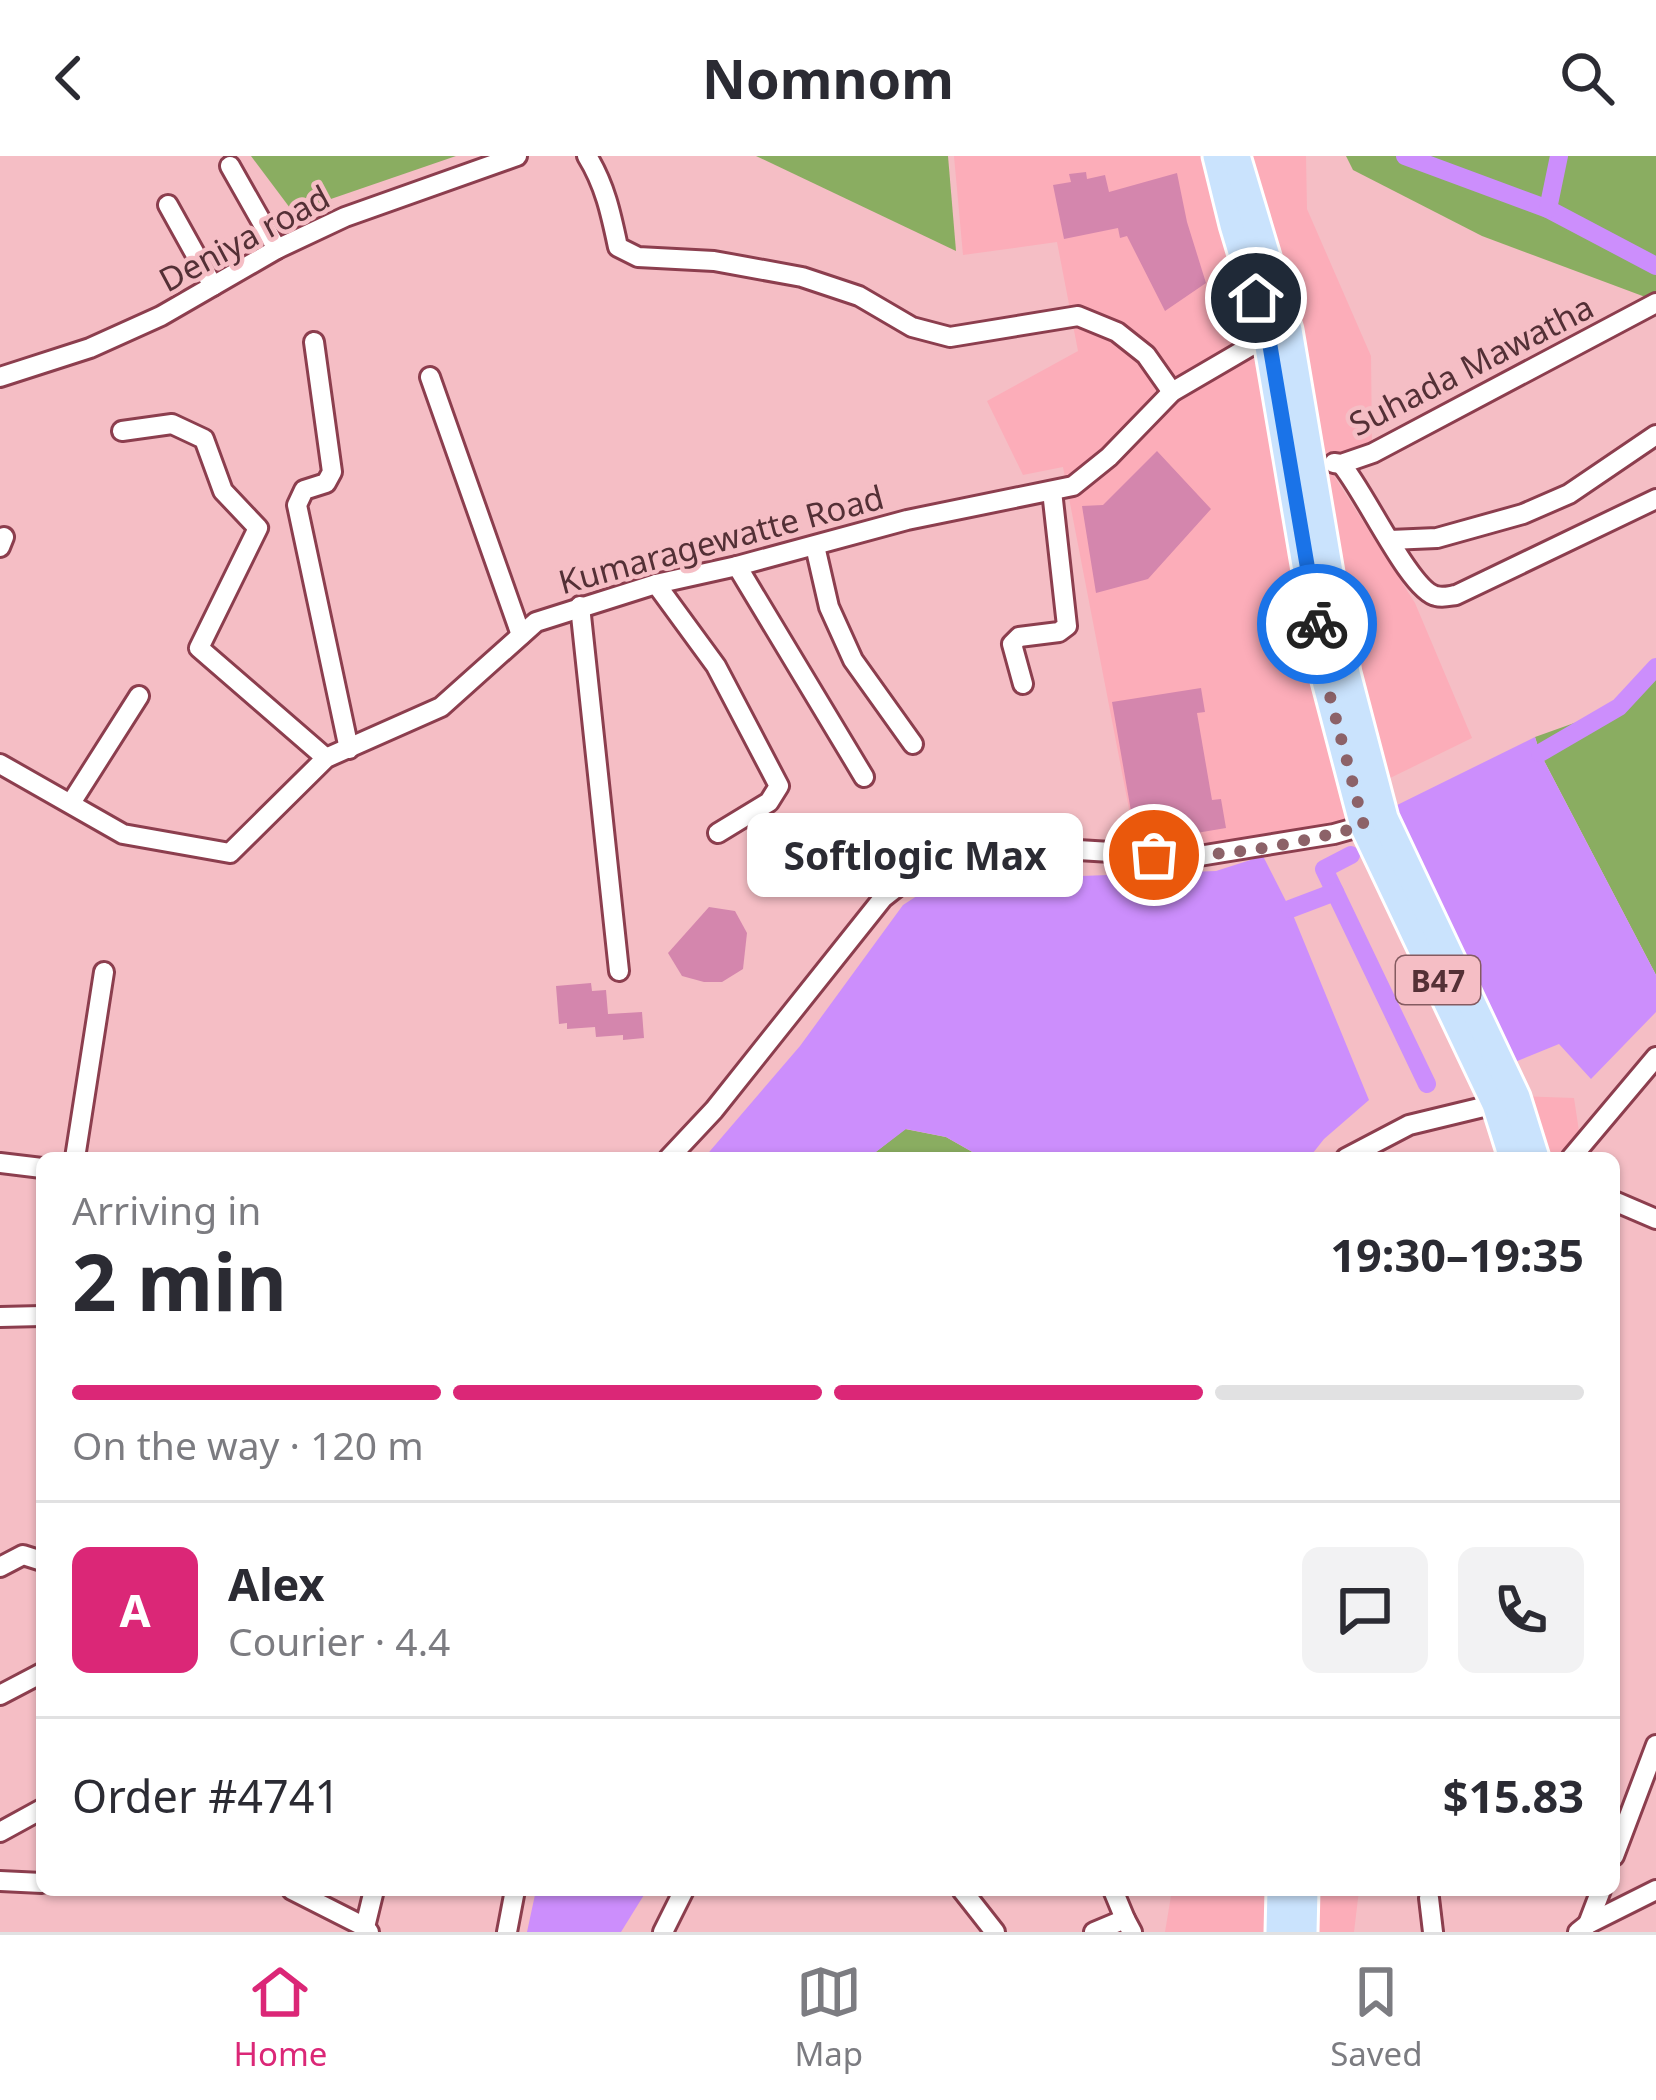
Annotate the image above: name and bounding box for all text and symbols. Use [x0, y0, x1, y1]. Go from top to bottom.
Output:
text: Nomnom [702, 41, 954, 115]
icon: back [36, 45, 102, 111]
icon: search [1554, 45, 1620, 111]
street label: Deniya road [151, 174, 337, 302]
pin [1205, 247, 1307, 349]
icon: home [1223, 265, 1289, 331]
street label: Suhada Mawatha [1341, 284, 1601, 446]
street label: Kumaragewatte Road [554, 474, 888, 604]
courier [1257, 564, 1377, 684]
icon: bike [1284, 591, 1350, 657]
pin [1103, 804, 1205, 906]
callout: Softlogic Max [746, 813, 1082, 897]
icon: bag [1121, 822, 1187, 888]
text: Softlogic Max [783, 828, 1047, 881]
road number: B47 [1396, 956, 1480, 1004]
text: Arriving in [72, 1183, 261, 1236]
text: 19:30–19:35 [1330, 1224, 1584, 1285]
text: 2 min [72, 1228, 287, 1334]
text: On the way · 120 m [72, 1418, 424, 1471]
button: chat [1302, 1547, 1428, 1673]
button: phone [1458, 1547, 1584, 1673]
text: Alex [228, 1553, 325, 1614]
text: A [119, 1579, 151, 1640]
text: Courier · 4.4 [228, 1614, 450, 1667]
text: Order #4741 [72, 1765, 340, 1826]
text: $15.83 [1443, 1765, 1584, 1826]
tab: Home [234, 1959, 327, 2076]
tab: Map [794, 1959, 863, 2076]
tab: Saved [1330, 1959, 1422, 2076]

